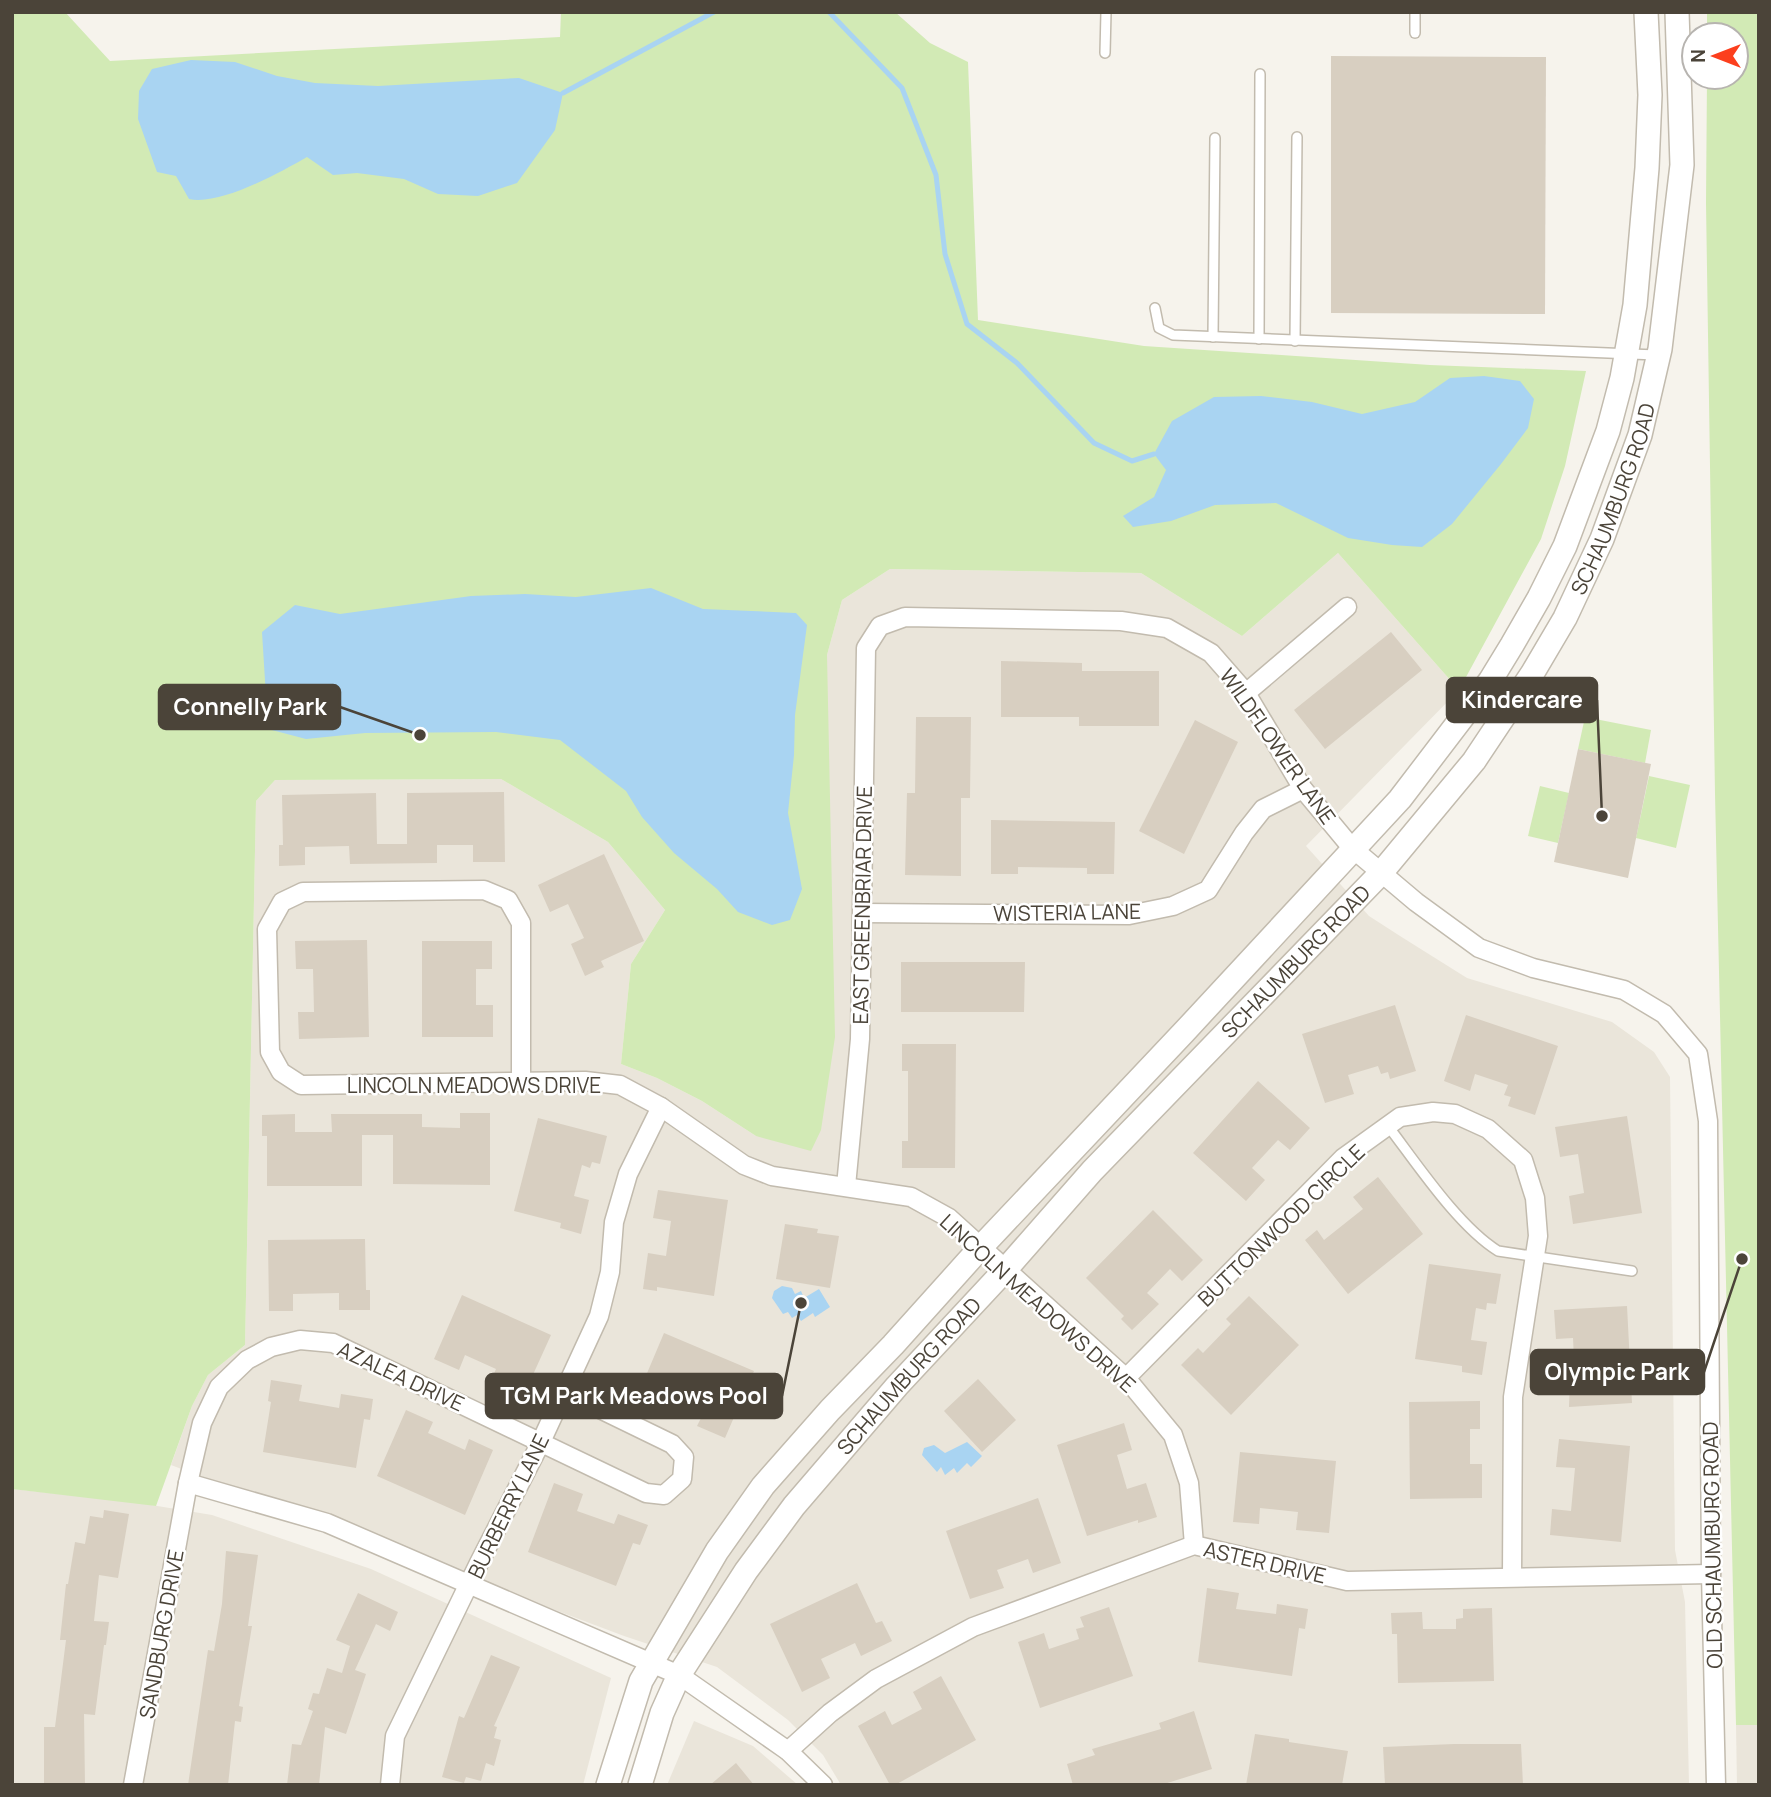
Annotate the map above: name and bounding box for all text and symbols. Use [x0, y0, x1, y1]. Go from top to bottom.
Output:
north arrow [1680, 21, 1750, 91]
text: N [1685, 49, 1711, 63]
street label: SCHAUMBURG ROAD [1564, 400, 1661, 599]
street label: WILDFLOWER LANE [1214, 663, 1342, 829]
callout: Kindercare [1447, 678, 1597, 722]
text: Kindercare [1461, 683, 1583, 715]
callout: Connelly Park [159, 685, 340, 729]
text: Connelly Park [173, 690, 327, 722]
street label: EAST GREENBRIAR DRIVE [846, 785, 878, 1025]
street label: SCHAUMBURG ROAD [1215, 879, 1376, 1044]
street label: WISTERIA LANE [993, 897, 1141, 927]
street label: LINCOLN MEADOWS DRIVE [347, 1071, 601, 1099]
street label: BUTTONWOOD CIRCLE [1191, 1138, 1371, 1312]
street label: LINCOLN MEADOWS DRIVE [934, 1207, 1142, 1399]
street label: SCHAUMBURG ROAD [830, 1291, 987, 1460]
street label: AZALEA DRIVE [333, 1334, 469, 1418]
callout: Olympic Park [1531, 1350, 1704, 1394]
text: Olympic Park [1545, 1355, 1690, 1387]
callout: TGM Park Meadows Pool [486, 1374, 782, 1418]
text: TGM Park Meadows Pool [500, 1379, 768, 1411]
street label: OLD SCHAUMBURG ROAD [1696, 1421, 1728, 1669]
street label: BURBERRY LANE [461, 1429, 555, 1583]
street label: ASTER DRIVE [1201, 1534, 1329, 1590]
street label: SANDBURG DRIVE [132, 1547, 190, 1721]

